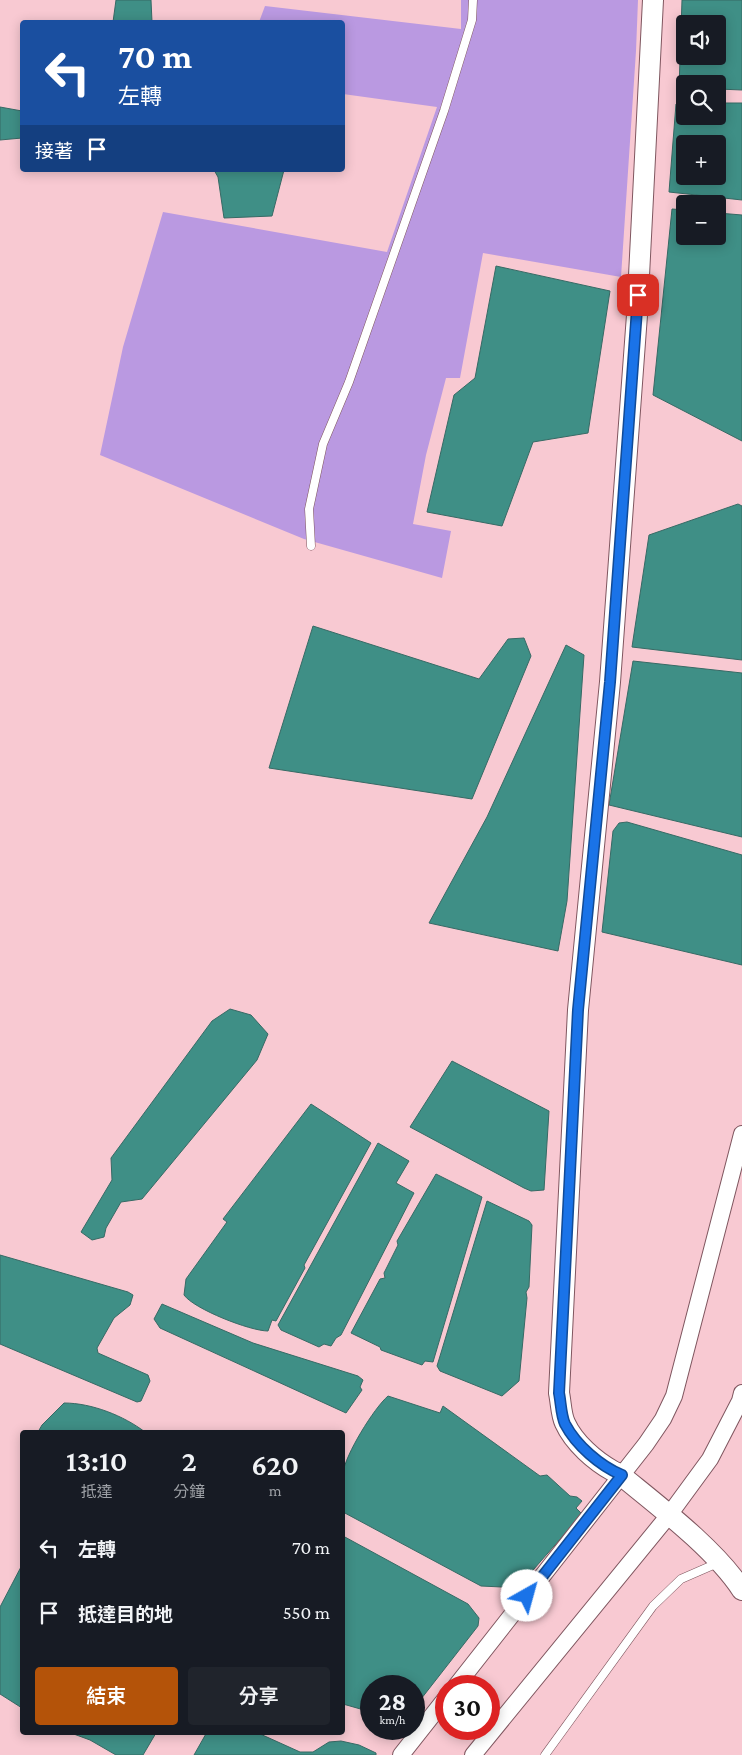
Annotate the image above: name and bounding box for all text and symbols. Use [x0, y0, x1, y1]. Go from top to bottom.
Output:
map controls [676, 15, 726, 245]
button: sound [676, 15, 726, 65]
text: 70 m [118, 37, 192, 76]
icon: left [35, 40, 100, 105]
button: search [676, 75, 726, 125]
text: 左轉 [118, 84, 162, 109]
icon: arrive [83, 135, 111, 163]
button: + [676, 135, 726, 185]
text: 接著 [35, 141, 73, 162]
button: − [676, 195, 726, 245]
pin [617, 274, 659, 316]
icon: arrive [624, 281, 652, 309]
text: 13:10 [66, 1444, 127, 1477]
text: 2 [182, 1444, 197, 1477]
text: 620 [251, 1448, 299, 1481]
text: m [269, 1482, 282, 1499]
text: 抵達 [81, 1483, 113, 1500]
text: 分鐘 [173, 1483, 205, 1500]
icon: left [35, 1534, 63, 1562]
text: 70 m [292, 1537, 330, 1558]
text: 左轉 [78, 1539, 116, 1560]
position arrow [500, 1569, 552, 1621]
icon: arrive [35, 1599, 63, 1627]
text: 550 m [283, 1602, 330, 1623]
text: 抵達目的地 [78, 1604, 173, 1625]
button: 結束 [35, 1667, 178, 1725]
button: 分享 [188, 1667, 330, 1725]
speed limit sign: 30 [435, 1675, 500, 1740]
text: 28 [379, 1688, 406, 1715]
text: km/h [380, 1713, 405, 1727]

